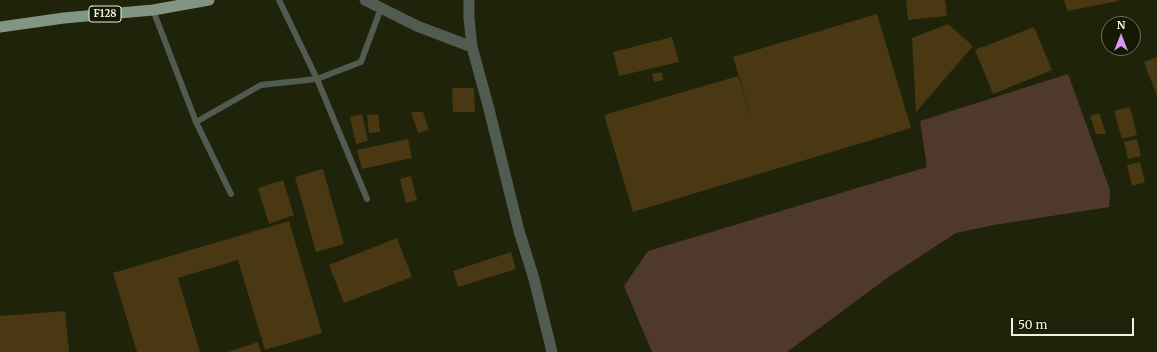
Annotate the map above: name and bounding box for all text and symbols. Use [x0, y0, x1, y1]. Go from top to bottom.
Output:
road number: F128 [89, 6, 121, 22]
north arrow [1101, 16, 1141, 56]
text: N [1117, 18, 1125, 32]
scale bar [1013, 310, 1136, 336]
text: 50 m [1018, 317, 1047, 332]

